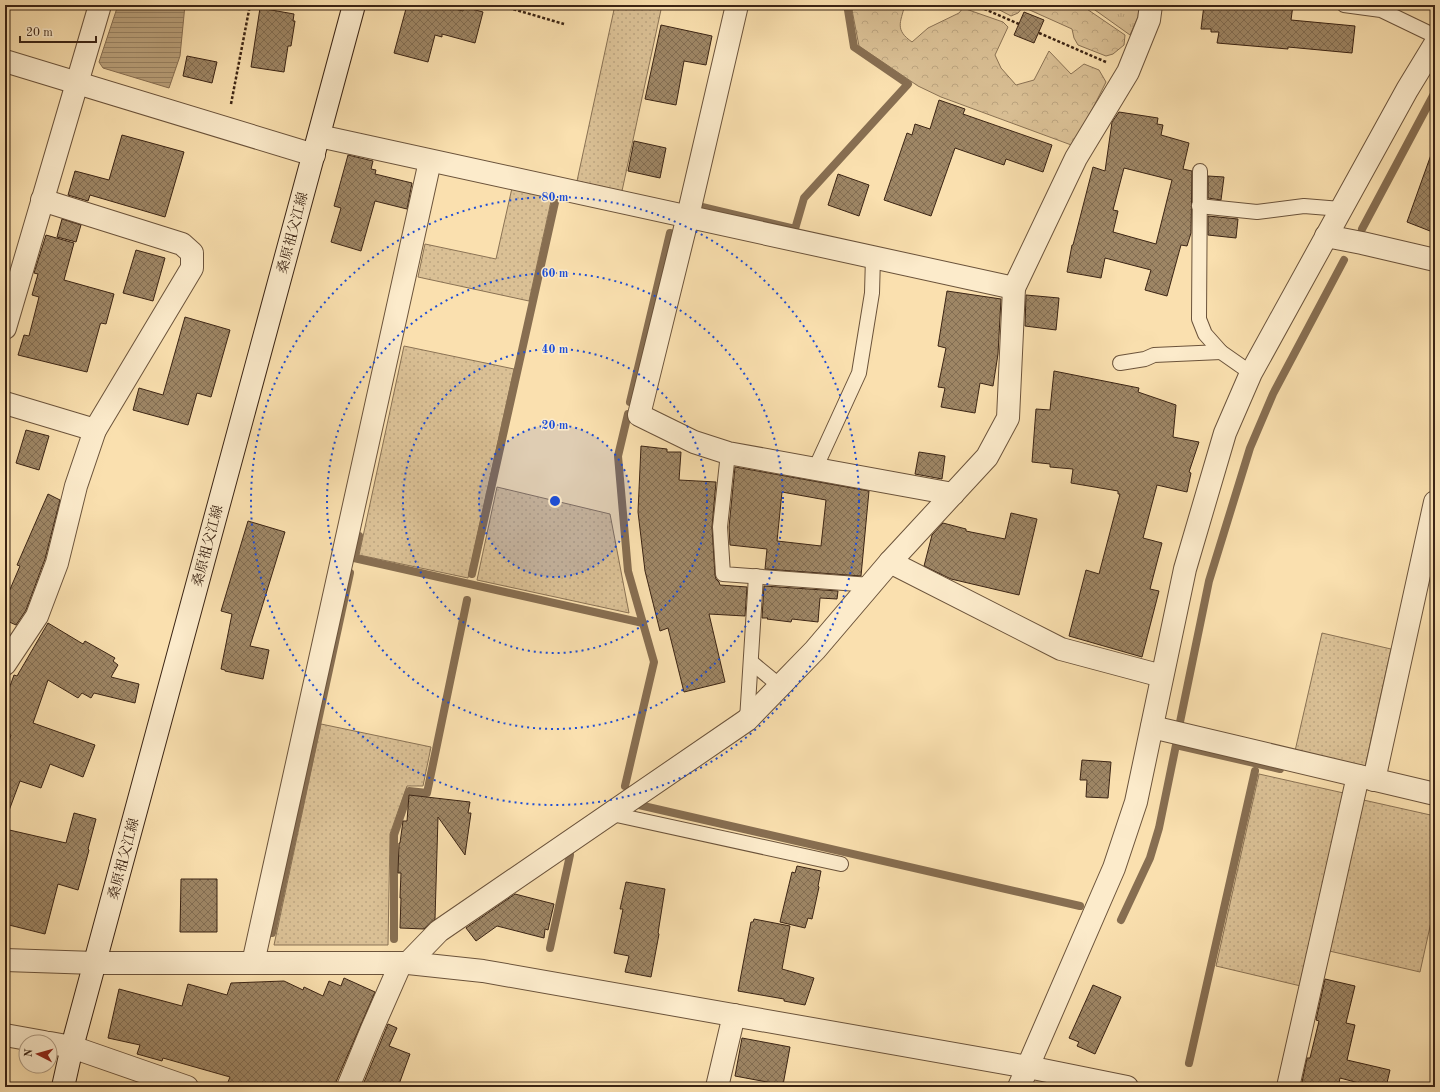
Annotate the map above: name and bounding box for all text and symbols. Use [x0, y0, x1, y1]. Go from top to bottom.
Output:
scale bar [20, 18, 96, 44]
text: 20 m [26, 27, 53, 39]
street label: 桑原祖父江線 [274, 190, 311, 275]
text: 80 m [542, 192, 569, 204]
text: 60 m [542, 268, 569, 280]
text: 40 m [542, 344, 569, 356]
text: 20 m [542, 420, 569, 432]
centre of rings [548, 494, 562, 508]
street label: 桑原祖父江線 [189, 503, 226, 588]
street label: 桑原祖父江線 [105, 816, 142, 901]
north arrow [18, 1034, 58, 1074]
text: N [24, 1048, 36, 1058]

